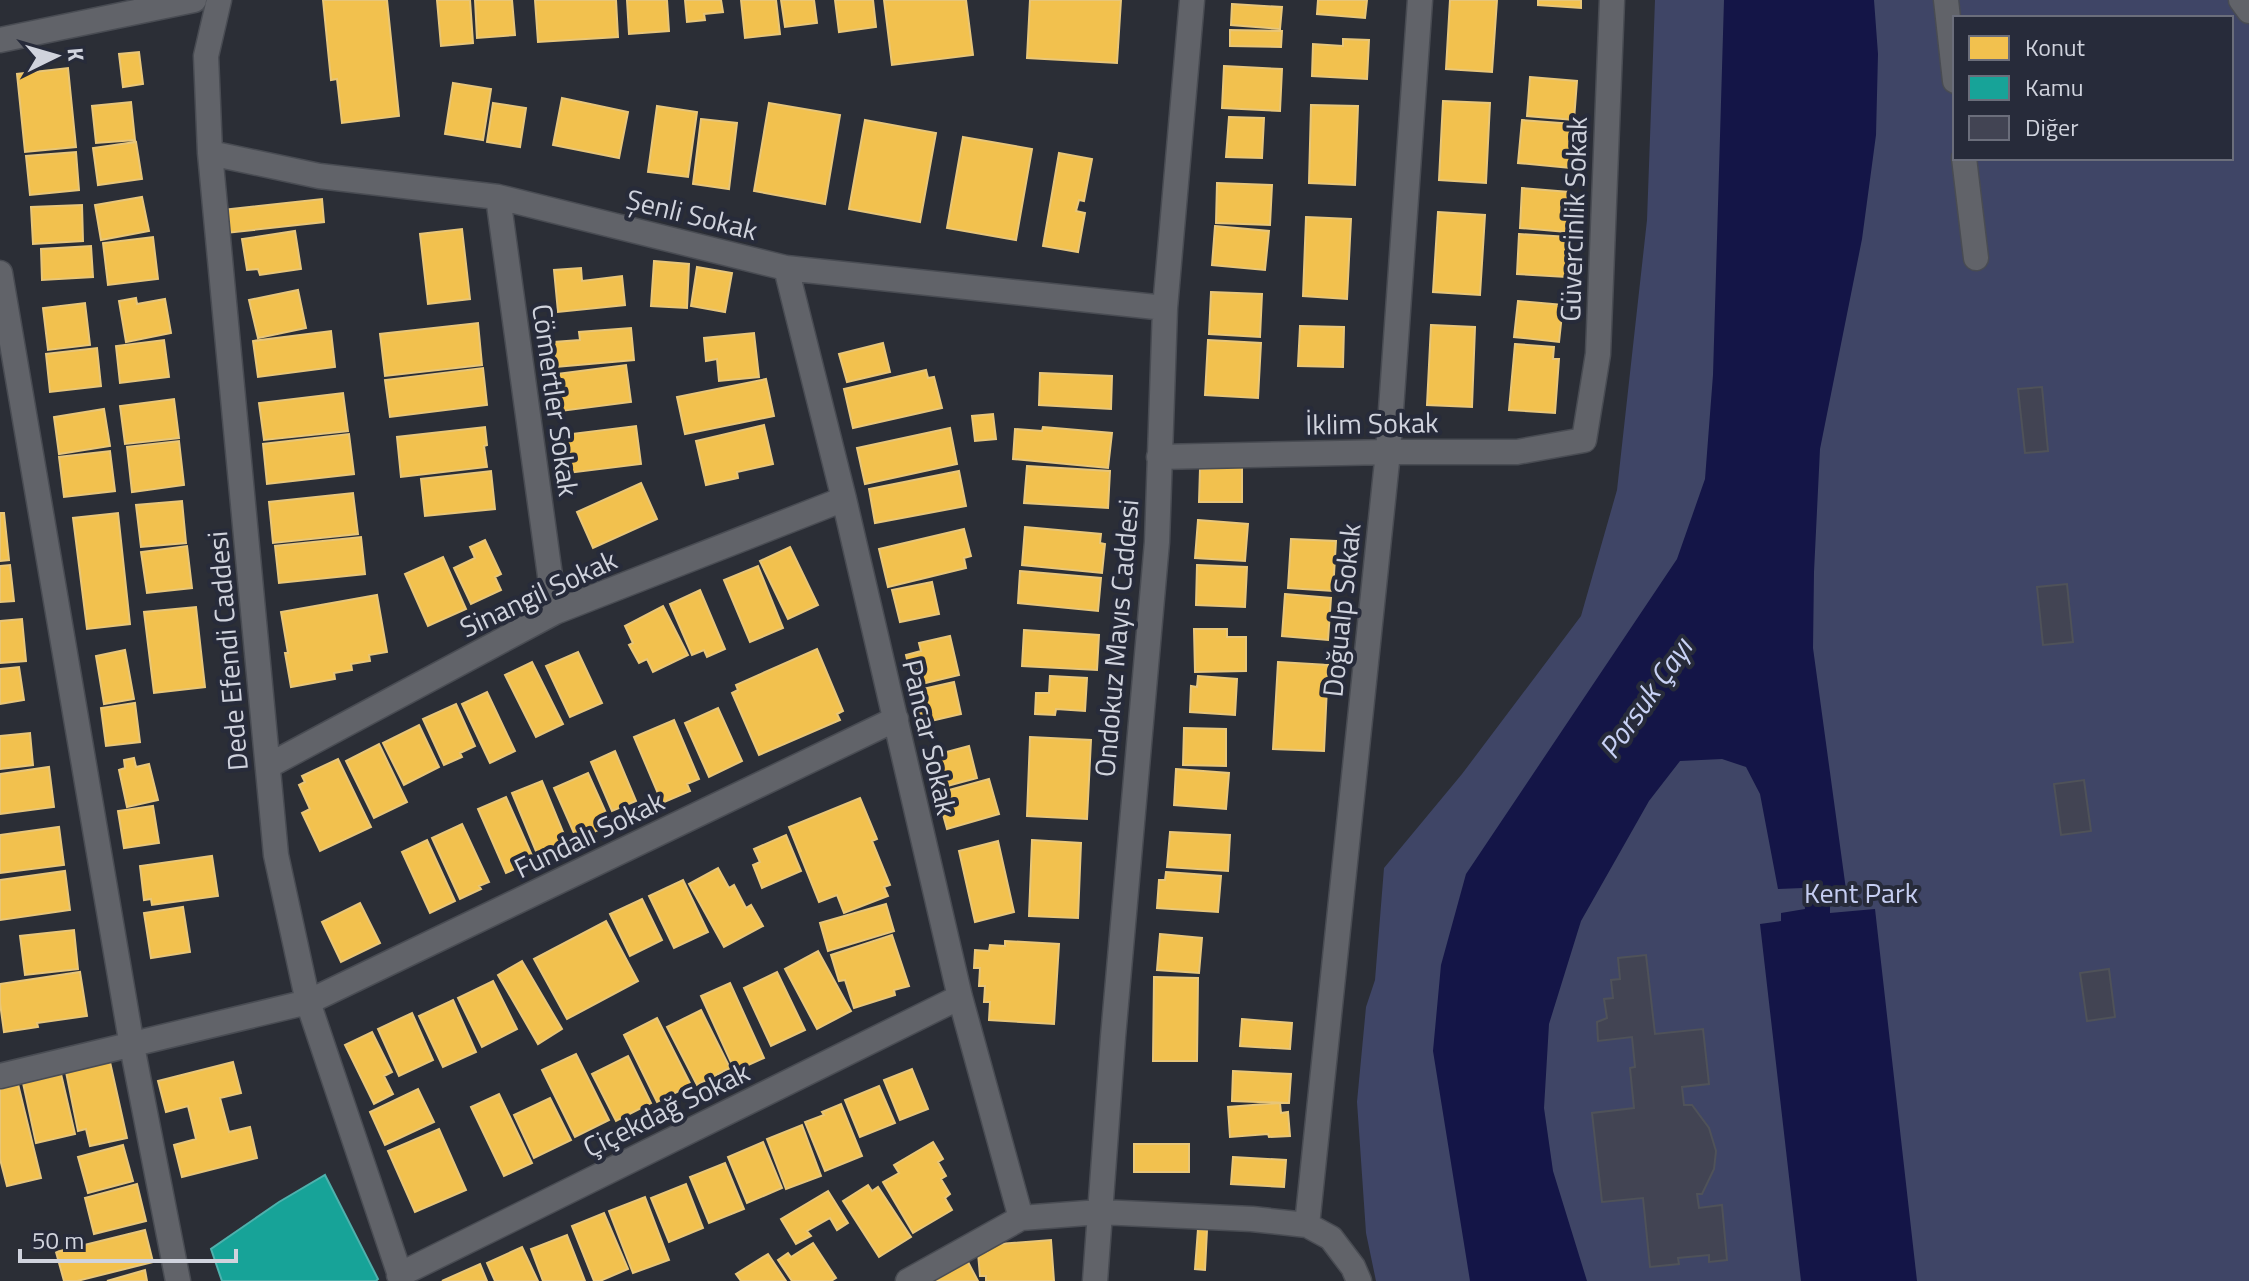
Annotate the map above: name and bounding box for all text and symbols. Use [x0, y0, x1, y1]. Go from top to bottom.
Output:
north arrow [16, 16, 96, 96]
legend [1953, 16, 2233, 160]
text: Konut [2025, 29, 2086, 65]
text: K [58, 46, 93, 62]
text: Kamu [2025, 69, 2084, 105]
text: Diğer [2025, 109, 2079, 145]
street label: Güvercinlik Sokak [1548, 116, 1598, 322]
street label: Şenli Sokak [622, 177, 762, 251]
street label: Cömertler Sokak [521, 301, 591, 499]
street label: İklim Sokak [1305, 400, 1439, 446]
street label: Ondokuz Mayıs Caddesi [1082, 497, 1150, 779]
street label: Doğualp Sokak [1311, 521, 1371, 699]
street label: Dede Efendi Caddesi [195, 529, 259, 773]
street label: Sinangil Sokak [452, 538, 624, 648]
water label: Porsuk Çayı [1587, 627, 1704, 768]
street label: Pancar Sokak [891, 655, 969, 819]
street label: Fundalı Sokak [507, 779, 671, 889]
park label: Kent Park [1804, 871, 1918, 914]
street label: Çiçekdağ Sokak [575, 1050, 757, 1168]
scale bar [20, 1213, 236, 1263]
text: 50 m [32, 1222, 84, 1258]

